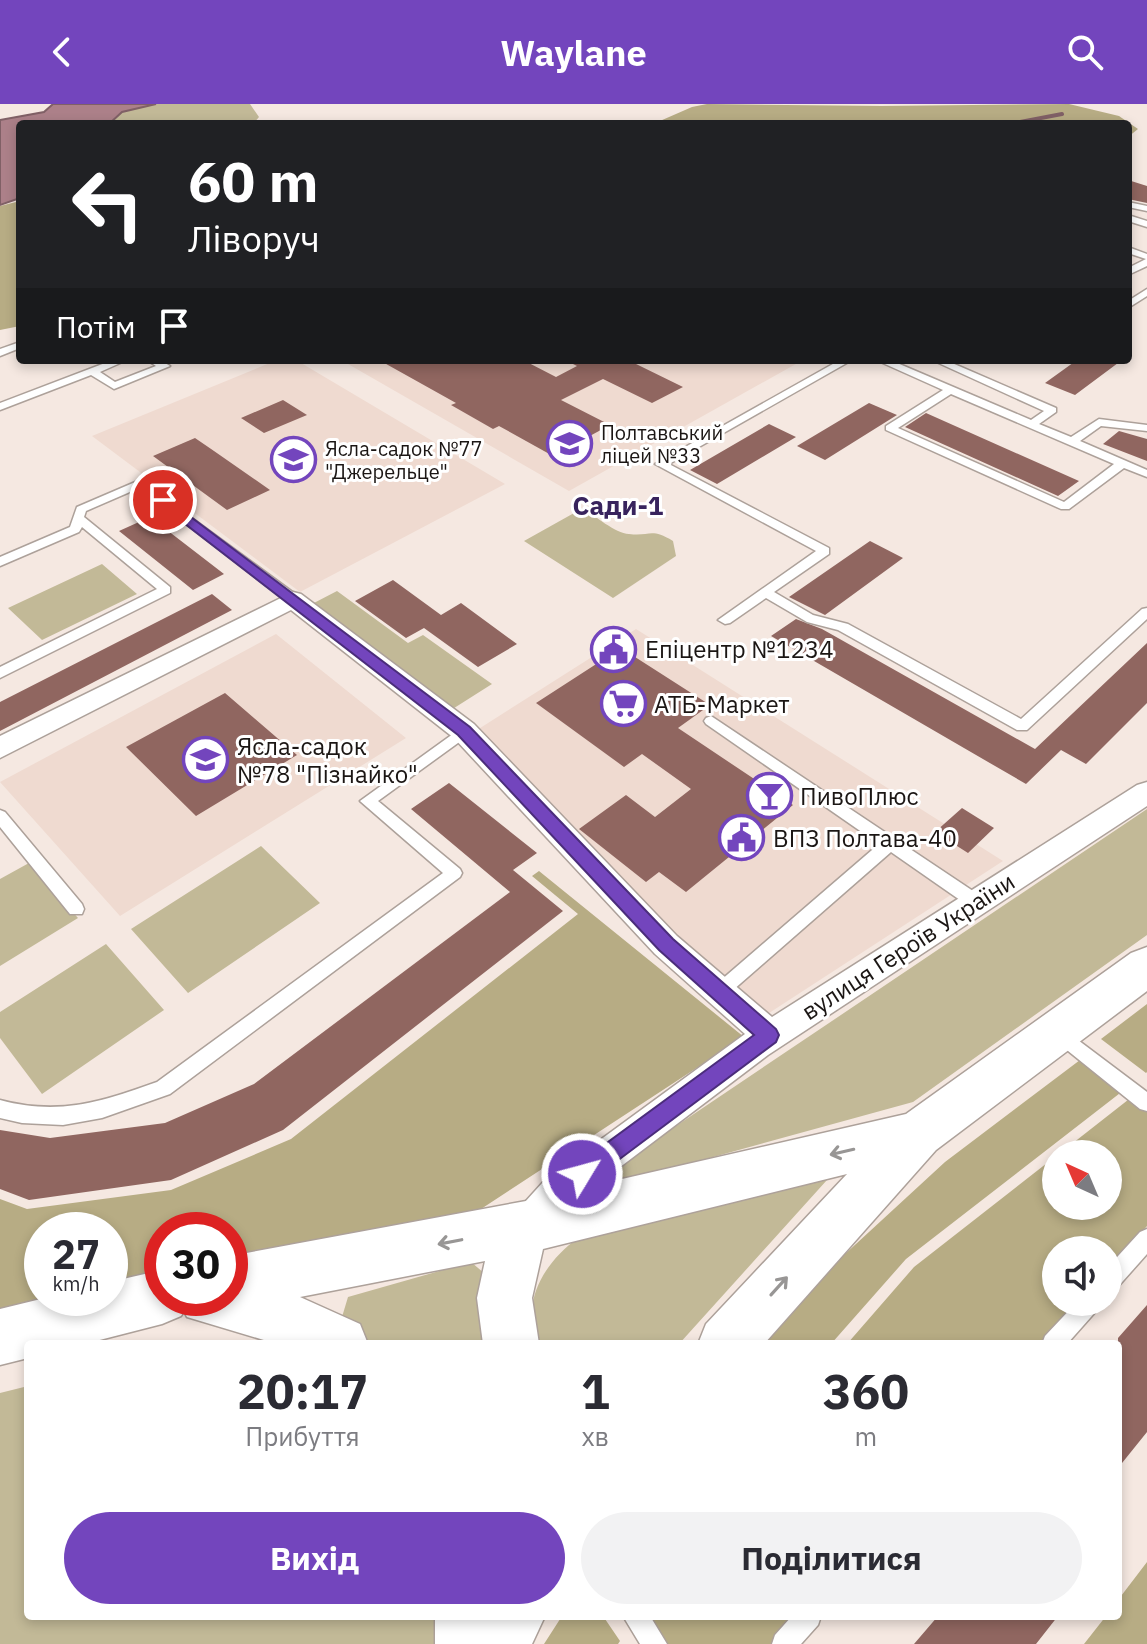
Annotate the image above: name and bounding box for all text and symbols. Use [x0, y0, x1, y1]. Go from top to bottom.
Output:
text: Waylane [500, 29, 647, 76]
icon: back [40, 30, 84, 74]
icon: search [1063, 30, 1107, 74]
text: 60 m [188, 145, 318, 217]
icon: left [56, 152, 160, 256]
text: Ліворуч [188, 215, 320, 262]
icon: arrive [152, 304, 196, 348]
text: Потім [56, 307, 136, 346]
school or university icon: Полтавський ліцей №33 [546, 419, 594, 467]
place label: Полтавський ліцей №33 [601, 419, 723, 469]
place label: Ясла-садок №77 "Джерельце" [325, 435, 483, 485]
school or university icon: Ясла-садок №77 "Джерельце" [270, 436, 318, 484]
pin [129, 466, 197, 534]
icon: arrive [141, 478, 185, 522]
district label: Сади-1 [573, 488, 664, 522]
public building icon: Епіцентр №1234 [590, 625, 638, 673]
place label: Епіцентр №1234 [645, 633, 834, 665]
supermarket icon: АТБ-Маркет [599, 680, 647, 728]
place label: АТБ-Маркет [654, 688, 790, 720]
place label: Ясла-садок №78 "Пізнайко" [237, 730, 418, 790]
school or university icon: Ясла-садок №78 "Пізнайко" [182, 736, 230, 784]
bar icon: ПивоПлюс [745, 772, 793, 820]
place label: ПивоПлюс [800, 780, 919, 812]
public building icon: ВПЗ Полтава-40 [718, 814, 766, 862]
place label: ВПЗ Полтава-40 [773, 822, 957, 854]
street label: вулиця Героїв України [795, 865, 1021, 1027]
position arrow [540, 1132, 624, 1216]
north arrow [1042, 1140, 1122, 1220]
map controls [1042, 1140, 1122, 1316]
one-way arrow [830, 1145, 855, 1160]
speed limit sign: 30 [144, 1212, 248, 1316]
text: 27 [52, 1228, 100, 1280]
one-way arrow [437, 1235, 463, 1250]
button: sound [1042, 1236, 1122, 1316]
text: km/h [52, 1270, 100, 1297]
one-way arrow [769, 1277, 787, 1297]
text: 20:17 [237, 1360, 368, 1422]
text: 1 [581, 1360, 610, 1422]
text: 360 [823, 1360, 909, 1422]
text: Прибуття [245, 1419, 360, 1453]
text: хв [581, 1419, 609, 1453]
text: m [854, 1419, 877, 1453]
button: Вихід [64, 1512, 565, 1604]
button: Поділитися [581, 1512, 1082, 1604]

